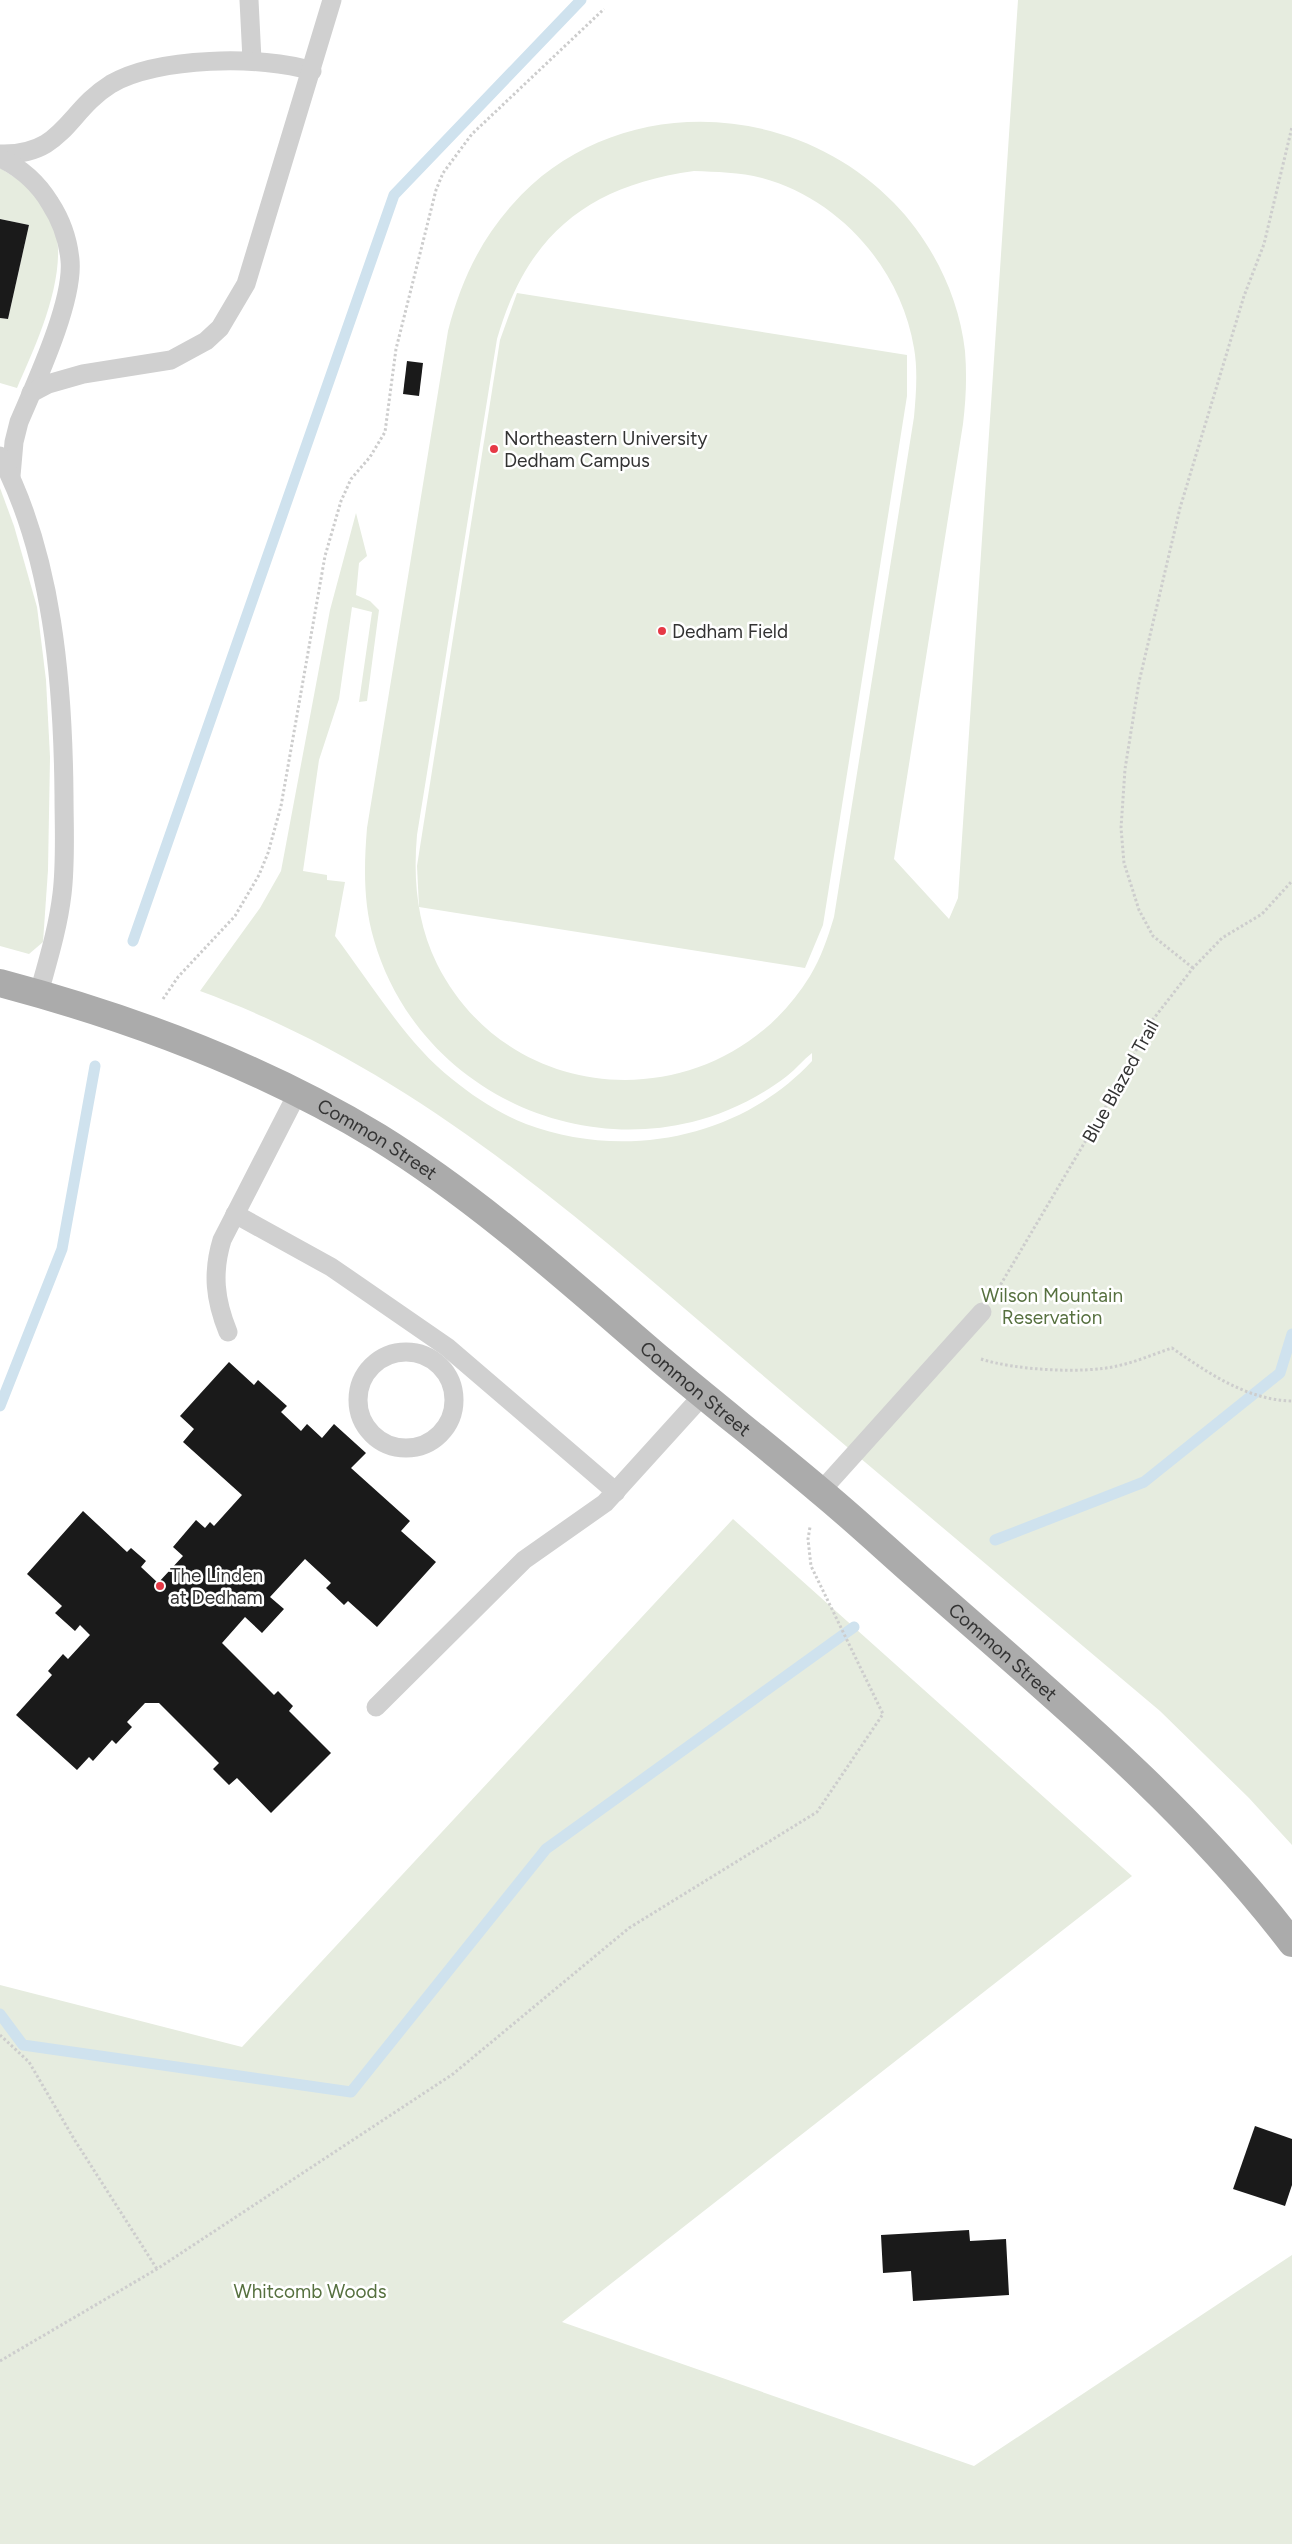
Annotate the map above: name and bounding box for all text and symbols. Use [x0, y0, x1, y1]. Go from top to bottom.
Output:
place label: Northeastern University Dedham Campus [504, 427, 707, 472]
marker: Northeastern University Dedham Campus [488, 443, 500, 455]
place label: Dedham Field [672, 620, 788, 643]
marker: Dedham Field [656, 625, 668, 637]
street label: Blue Blazed Trail [1077, 1016, 1164, 1147]
street label: Common Street [313, 1094, 442, 1185]
park label: Wilson Mountain Reservation [981, 1284, 1123, 1329]
street label: Common Street [635, 1336, 755, 1441]
place label: The Linden at Dedham [170, 1564, 263, 1609]
marker: The Linden at Dedham [154, 1580, 166, 1592]
street label: Common Street [944, 1598, 1062, 1706]
park label: Whitcomb Woods [233, 2280, 387, 2303]

